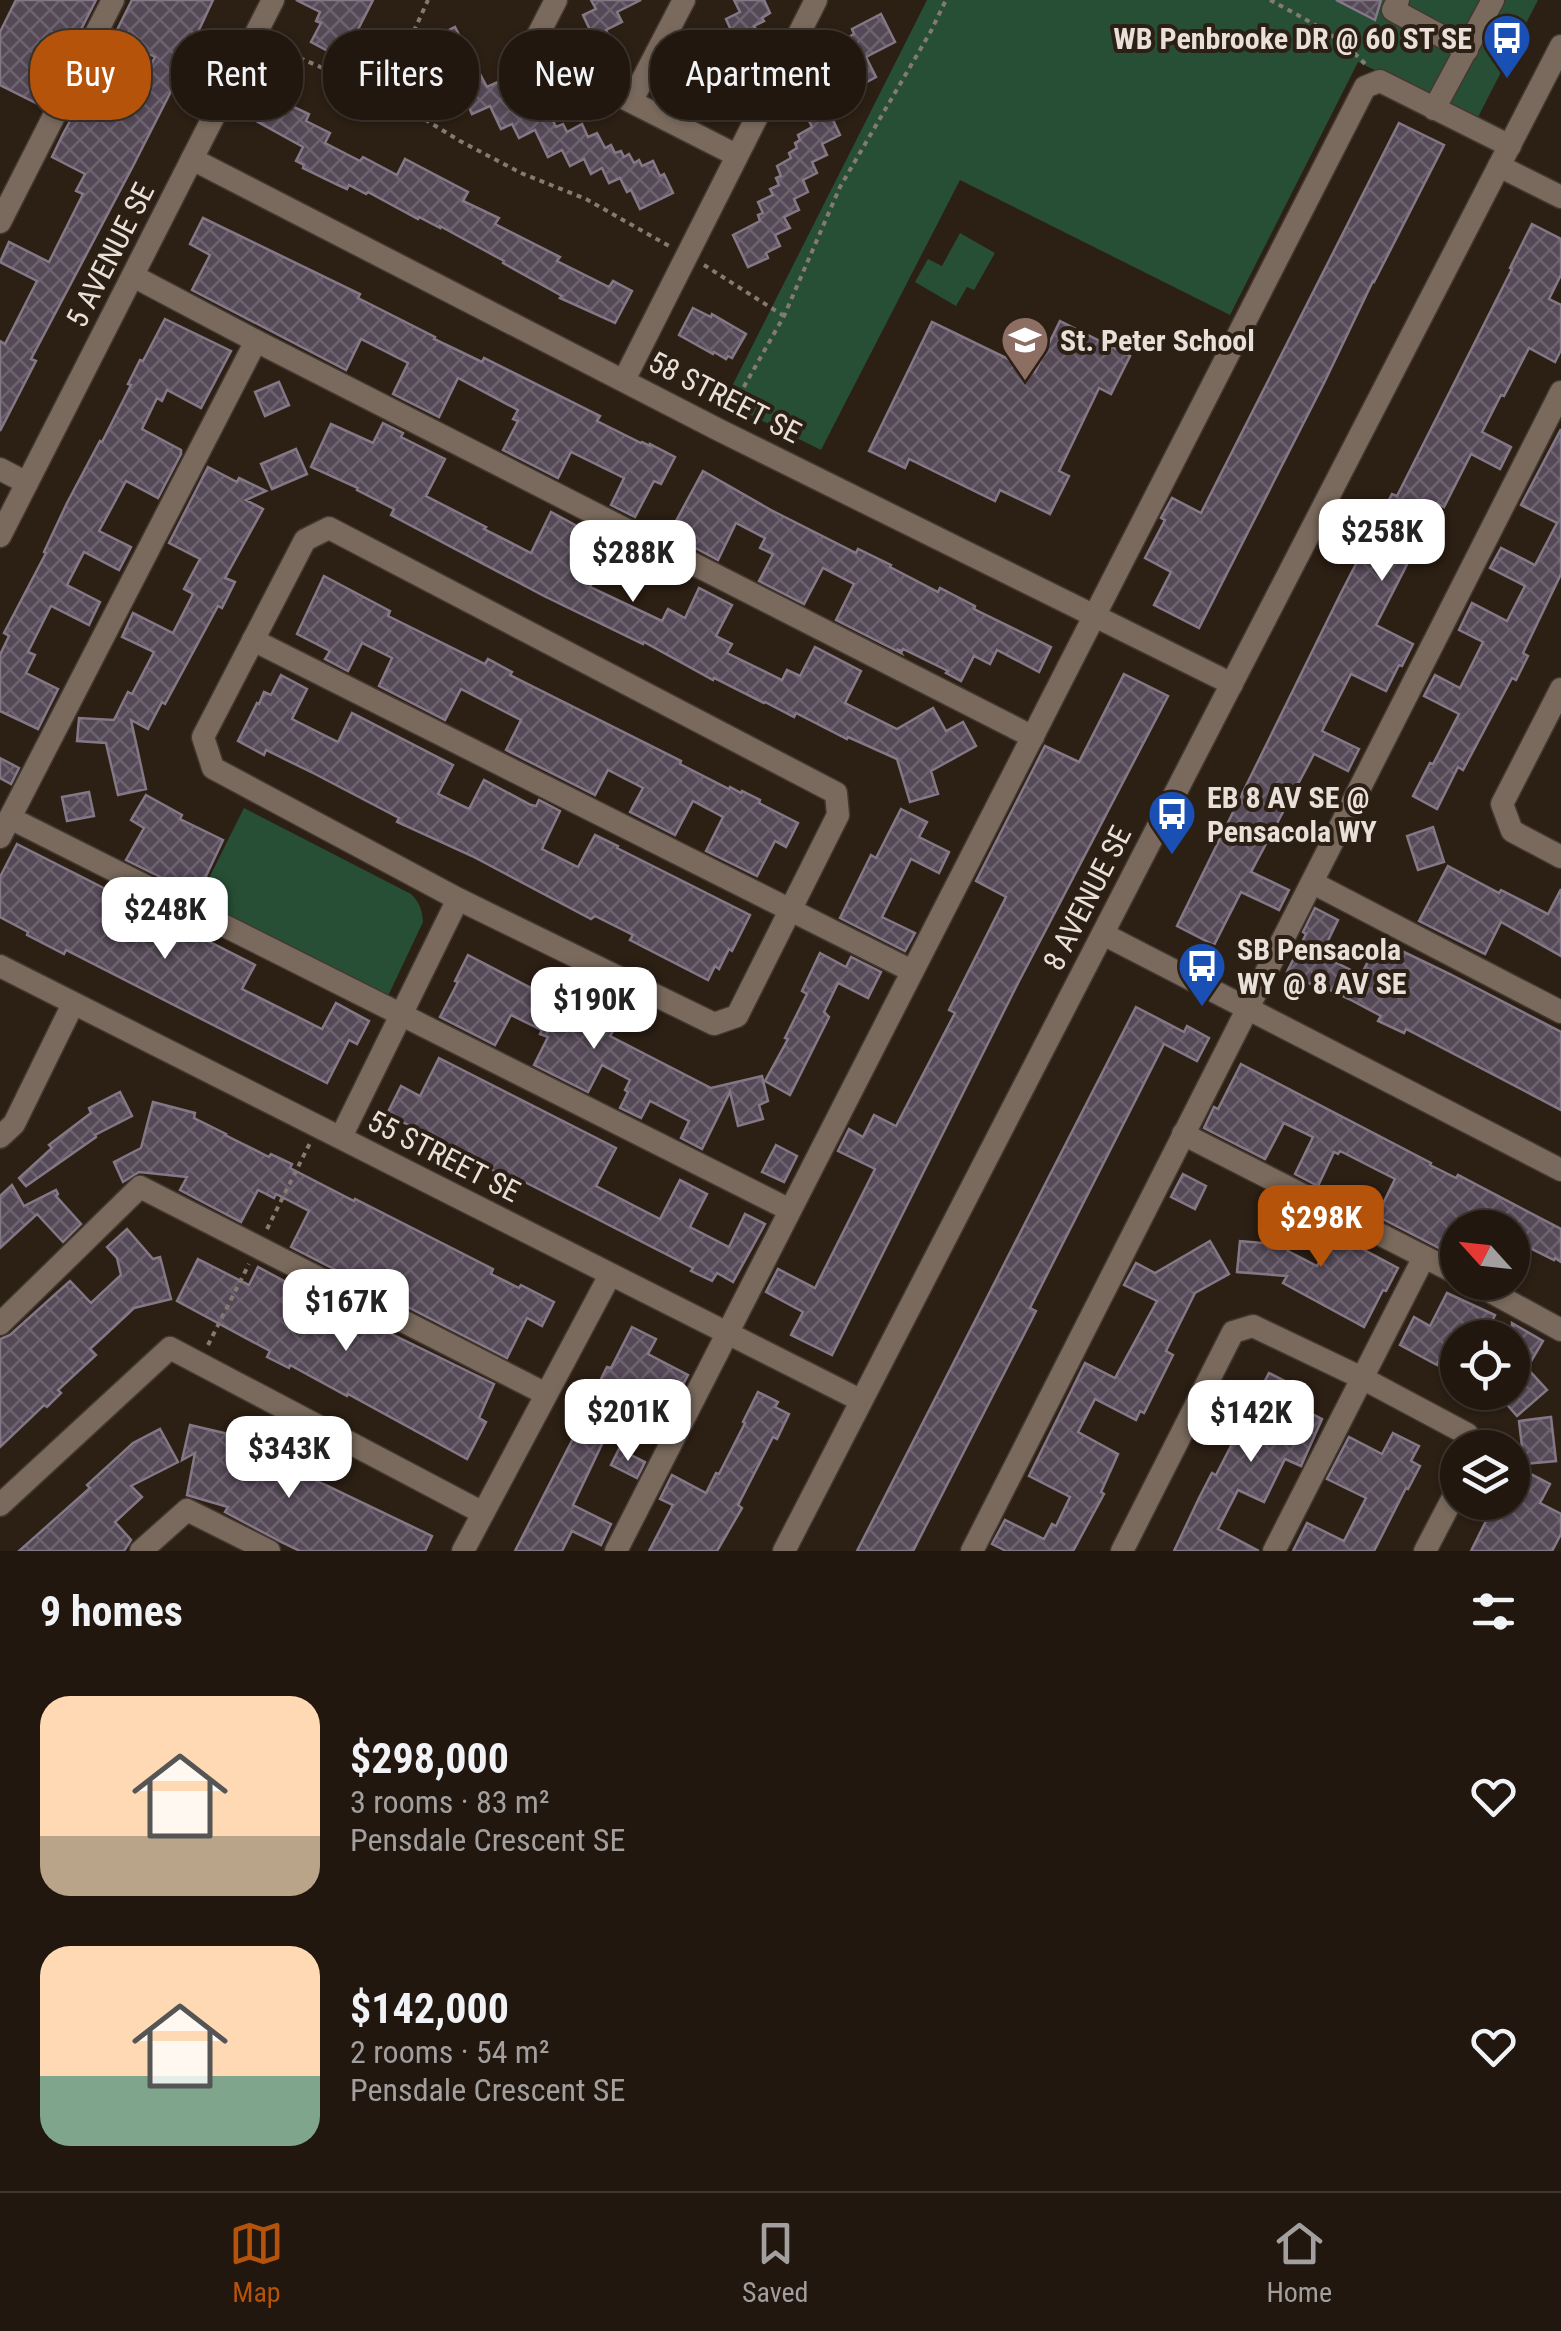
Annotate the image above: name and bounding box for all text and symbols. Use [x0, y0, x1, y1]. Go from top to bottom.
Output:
bus stop icon: WB Penbrooke DR @ 60 ST SE [1481, 12, 1533, 80]
place label: WB Penbrooke DR @ 60 ST SE [1113, 21, 1472, 56]
chip: Buy [30, 30, 151, 120]
chip: Rent [171, 30, 303, 120]
chip: Filters [323, 30, 479, 120]
chip: New [499, 30, 630, 120]
chip: Apartment [650, 30, 866, 120]
street label: 5 AVENUE SE [59, 177, 161, 333]
school or university icon: St. Peter School [999, 314, 1051, 382]
place label: St. Peter School [1060, 323, 1255, 358]
street label: 58 STREET SE [643, 344, 807, 450]
pin: $258K [1312, 499, 1452, 584]
text: $258K [1341, 512, 1423, 550]
pin: $288K [563, 520, 703, 605]
text: $288K [592, 533, 674, 571]
place label: EB 8 AV SE @ Pensacola WY [1207, 780, 1378, 849]
bus stop icon: EB 8 AV SE @ Pensacola WY [1146, 788, 1198, 856]
street label: 8 AVENUE SE [1036, 820, 1138, 976]
pin: $248K [95, 877, 235, 962]
text: $248K [124, 890, 206, 928]
place label: SB Pensacola WY @ 8 AV SE [1237, 932, 1407, 1001]
bus stop icon: SB Pensacola WY @ 8 AV SE [1176, 940, 1228, 1008]
pin: $190K [524, 967, 664, 1052]
text: $190K [553, 980, 635, 1018]
street label: 55 STREET SE [362, 1103, 526, 1209]
pin: $298K [1251, 1185, 1391, 1270]
text: $298K [1280, 1198, 1362, 1236]
north arrow [1440, 1210, 1530, 1300]
map controls [1440, 1210, 1530, 1520]
pin: $167K [276, 1269, 416, 1354]
text: $167K [305, 1282, 387, 1320]
button: locate [1440, 1320, 1530, 1410]
pin: $201K [558, 1379, 698, 1464]
pin: $142K [1181, 1380, 1321, 1465]
text: $201K [587, 1392, 669, 1430]
text: $142K [1210, 1393, 1292, 1431]
pin: $343K [219, 1416, 359, 1501]
text: $343K [248, 1429, 330, 1467]
button: layers [1440, 1430, 1530, 1520]
icon: filters [1466, 1584, 1521, 1639]
text: 9 homes [40, 1587, 183, 1636]
text: $298,000 [350, 1734, 509, 1783]
icon: home [120, 1736, 240, 1856]
icon: heart [1466, 1769, 1521, 1824]
text: 3 rooms · 83 m² [350, 1783, 549, 1821]
text: Pensdale Crescent SE [350, 1821, 625, 1859]
text: $142,000 [350, 1984, 509, 2033]
icon: home [120, 1986, 240, 2106]
icon: heart [1466, 2019, 1521, 2074]
text: 2 rooms · 54 m² [350, 2033, 549, 2071]
text: Pensdale Crescent SE [350, 2071, 625, 2109]
tab: Map [229, 2216, 284, 2309]
tab: Saved [742, 2216, 808, 2309]
tab: Home [1266, 2216, 1332, 2309]

